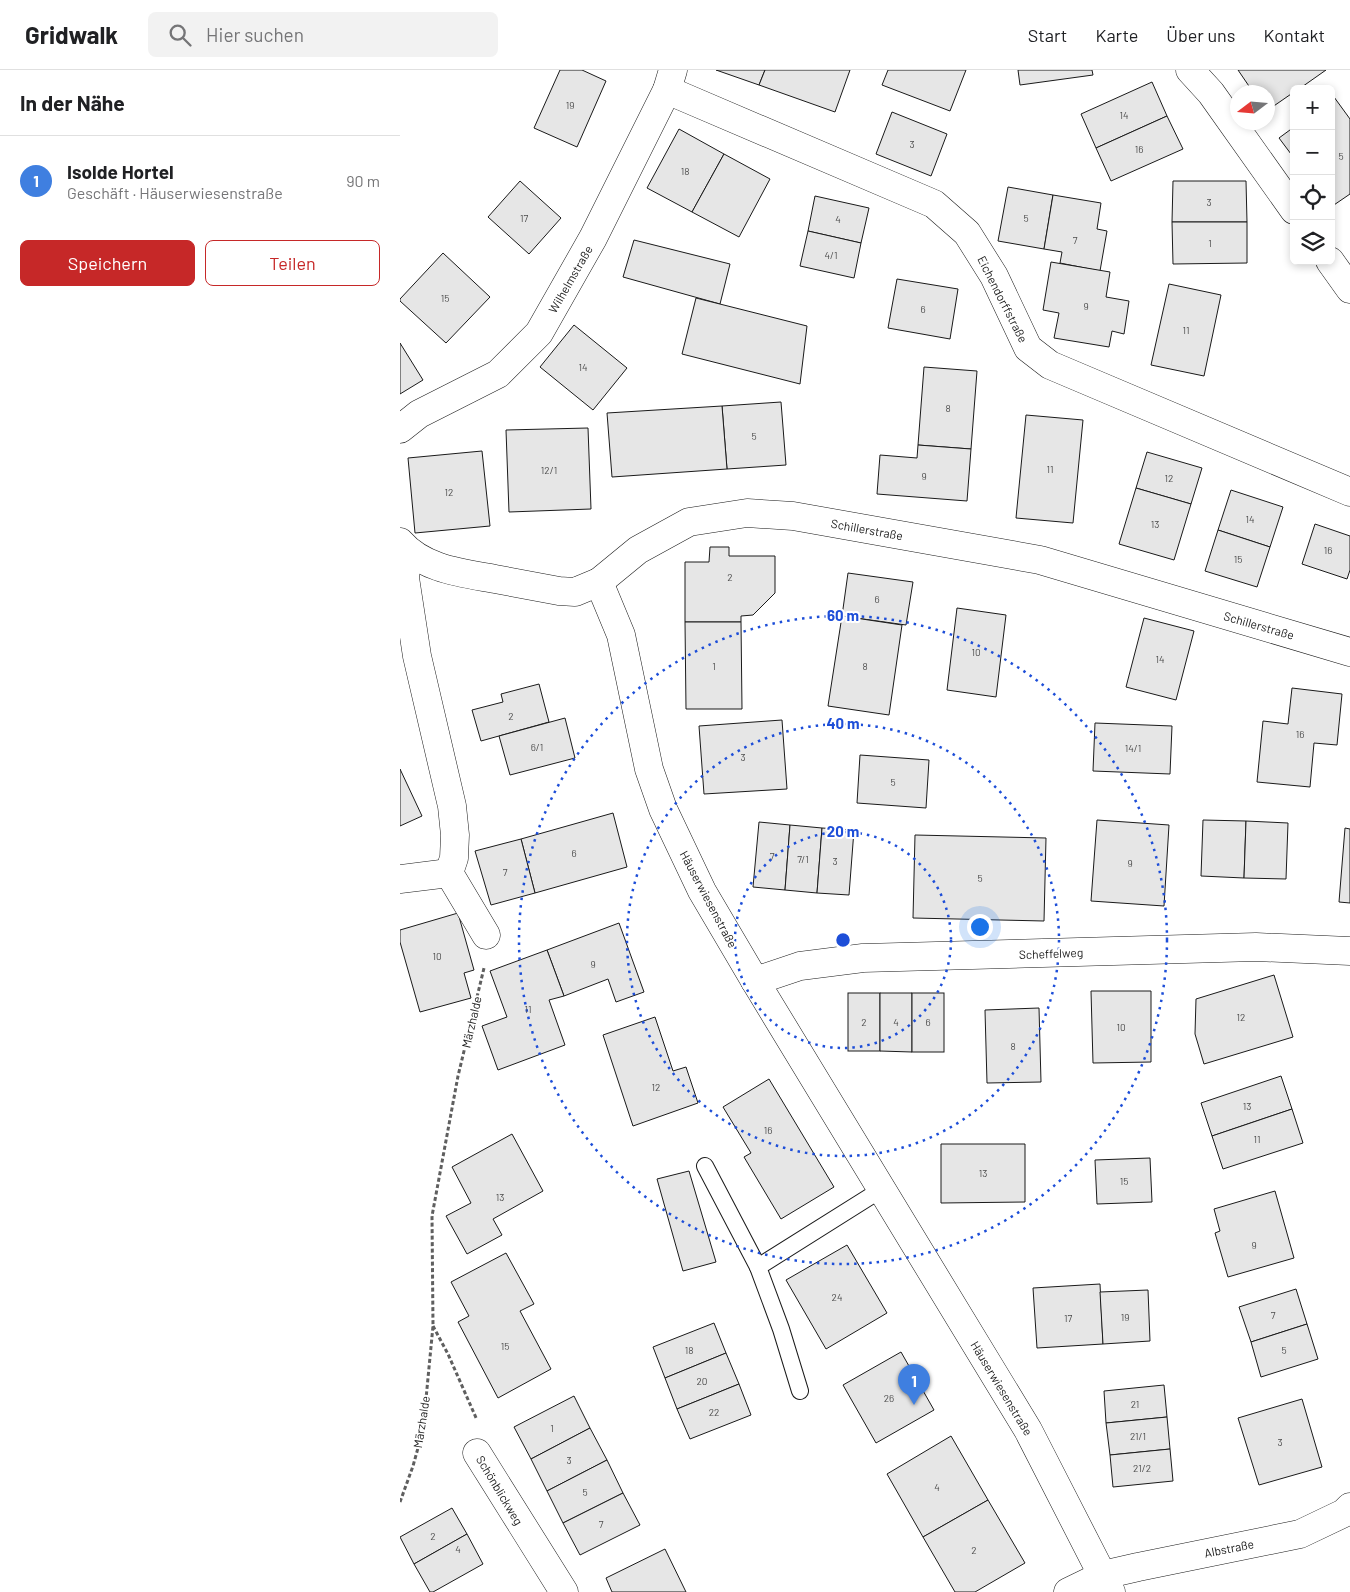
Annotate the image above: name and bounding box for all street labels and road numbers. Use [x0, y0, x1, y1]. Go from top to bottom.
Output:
street label: Wilhelmstraße [545, 243, 595, 315]
street label: Eichendorffstraße [975, 253, 1031, 345]
street label: Schillerstraße [830, 516, 904, 542]
street label: Schillerstraße [1222, 608, 1296, 642]
street label: Häuserwiesenstraße [678, 848, 740, 950]
street label: Scheffelweg [1019, 945, 1083, 961]
street label: Märzhalde [458, 995, 484, 1049]
street label: Häuserwiesenstraße [968, 1338, 1036, 1438]
street label: Märzhalde [410, 1395, 432, 1449]
street label: Schönblickweg [474, 1453, 526, 1527]
street label: Albstraße [1203, 1536, 1255, 1560]

